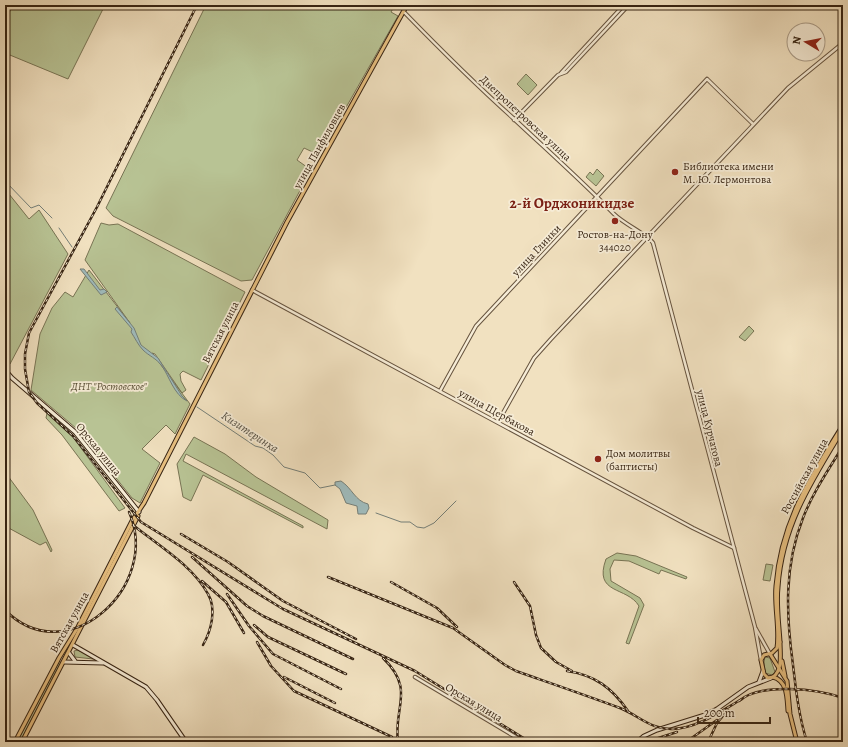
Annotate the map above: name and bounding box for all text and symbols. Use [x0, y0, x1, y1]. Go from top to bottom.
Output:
north arrow [786, 22, 826, 62]
text: N [789, 35, 805, 46]
street label: Днепропетровская улица [477, 72, 575, 165]
street label: улица Панфиловцев [289, 101, 349, 192]
place label: Библиотека имени М. Ю. Лермонтова [683, 159, 774, 187]
marker: Библиотека имени М. Ю. Лермонтова [670, 167, 680, 177]
district label: 2-й Орджоникидзе [510, 193, 634, 213]
marker: Ростов-на-Дону 344020 [610, 216, 620, 226]
street label: улица Глинки [508, 221, 564, 280]
place label: Ростов-на-Дону 344020 [577, 227, 654, 255]
street label: Вятская улица [198, 298, 243, 366]
park label: ДНТ "Ростовское" [70, 379, 148, 394]
street label: улица Щербакова [455, 385, 538, 440]
street label: улица Курчатова [692, 387, 727, 469]
water label: Кизитеринка [218, 408, 282, 457]
street label: Орская улица [73, 420, 125, 480]
street label: Российская улица [777, 435, 832, 517]
place label: Дом молитвы (баптисты) [606, 446, 670, 474]
marker: Дом молитвы (баптисты) [593, 454, 603, 464]
street label: Вятская улица [46, 588, 93, 655]
street label: Орская улица [442, 679, 506, 726]
scale bar [698, 699, 770, 725]
text: 200 m [704, 705, 735, 721]

